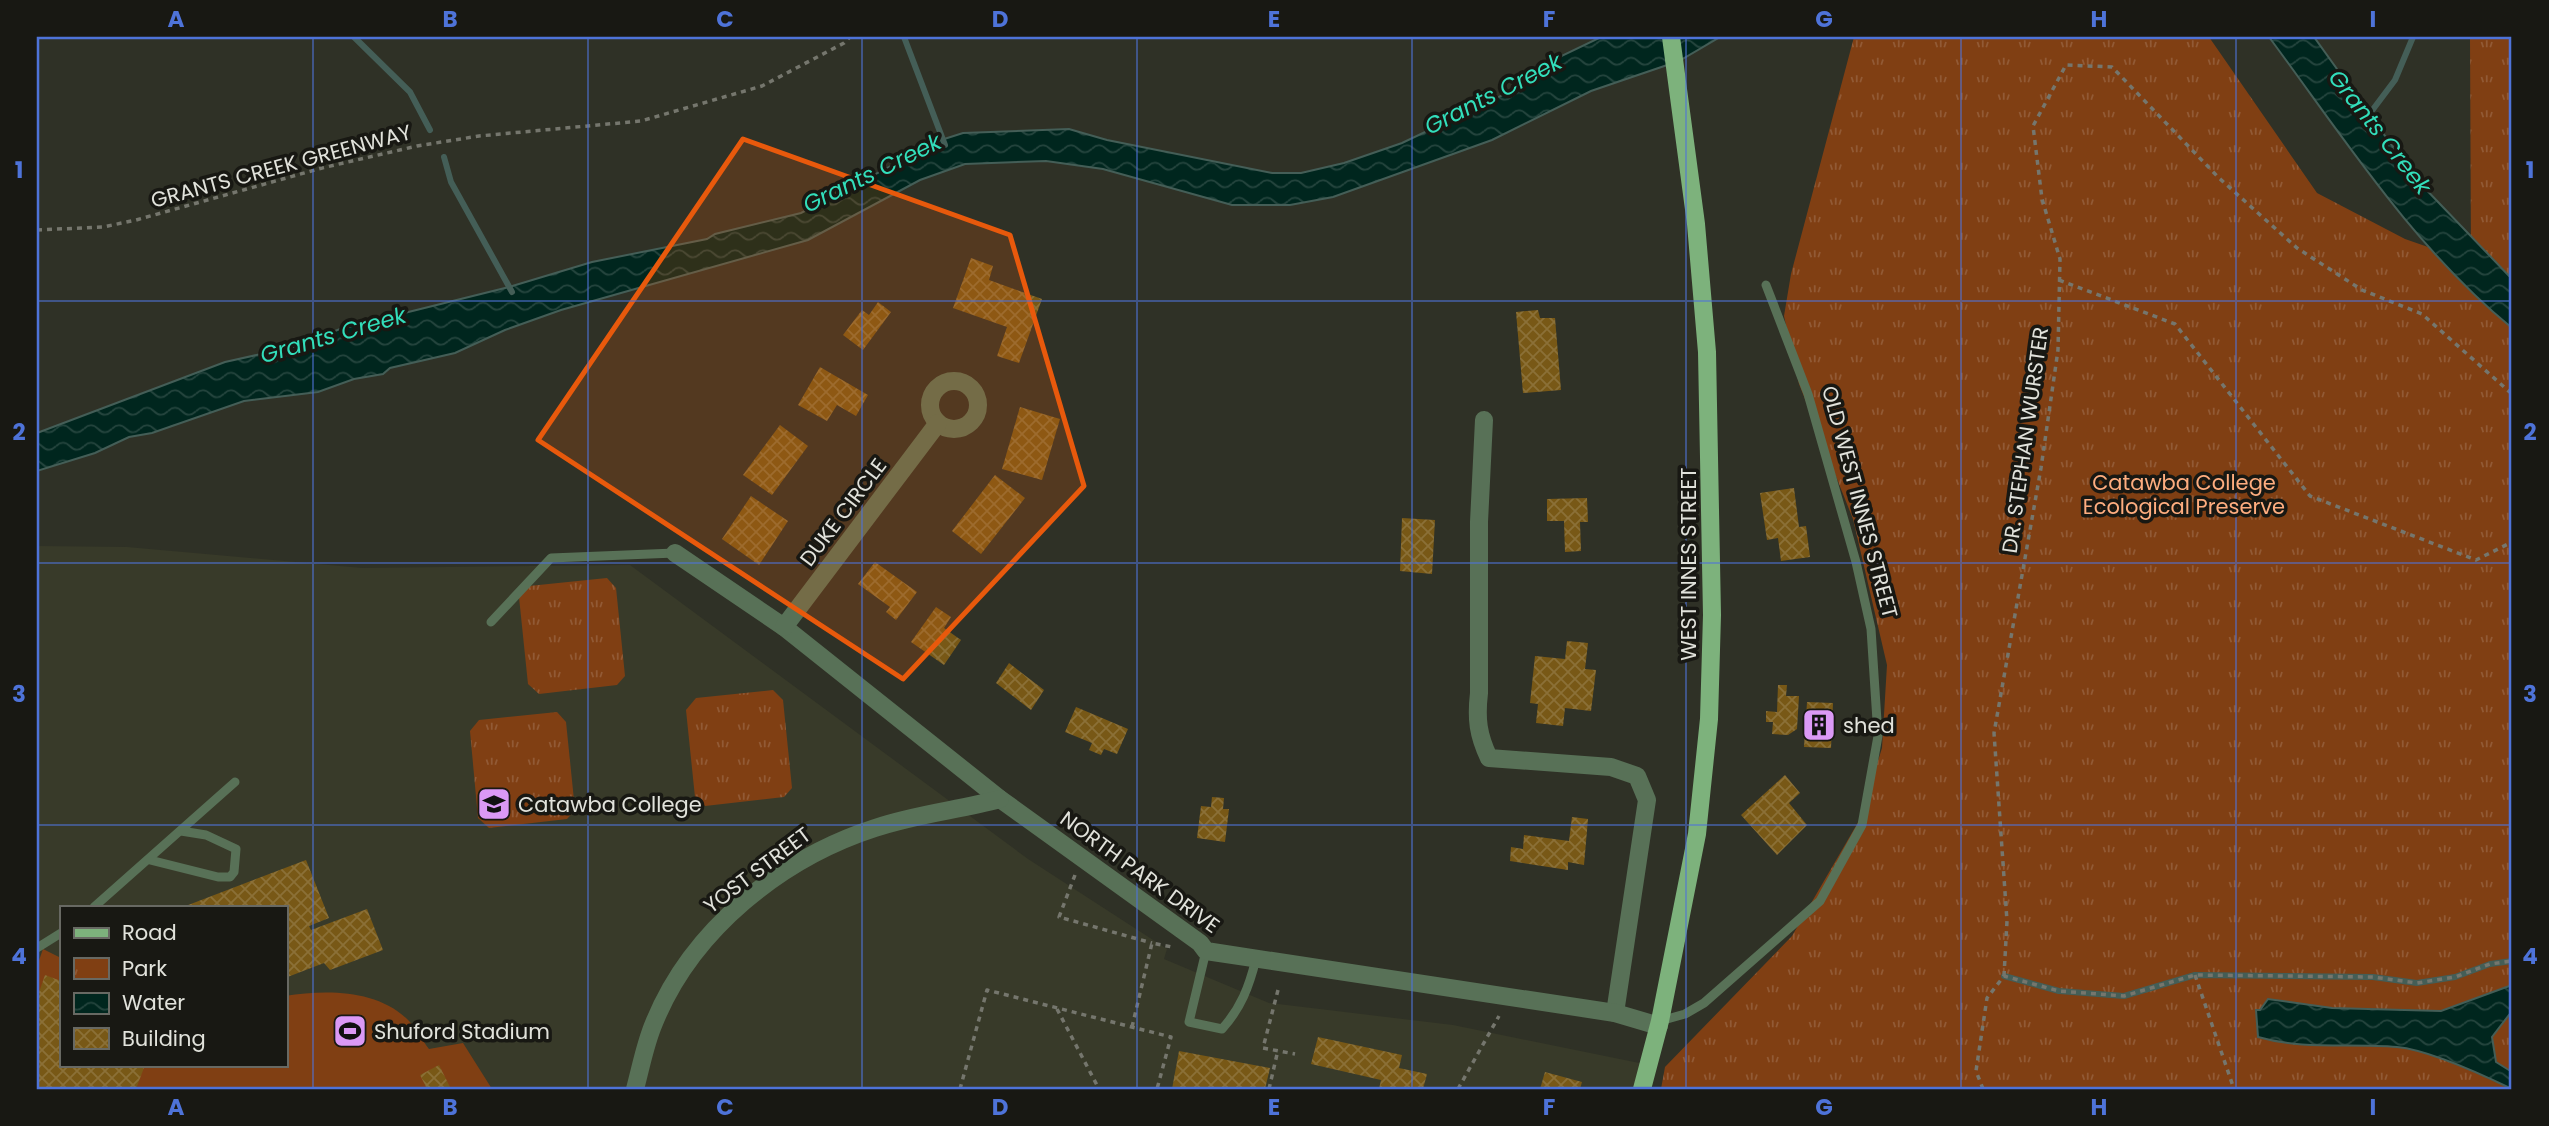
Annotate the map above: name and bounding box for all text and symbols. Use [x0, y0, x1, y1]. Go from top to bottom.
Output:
text: A [168, 3, 185, 35]
text: B [442, 3, 458, 35]
text: C [716, 3, 734, 35]
text: D [992, 3, 1008, 35]
text: E [1268, 3, 1280, 35]
text: F [1543, 3, 1555, 35]
text: G [1815, 3, 1833, 35]
text: H [2091, 3, 2107, 35]
text: I [2370, 3, 2376, 35]
water label: Grants Creek [1419, 45, 1568, 142]
water label: Grants Creek [2321, 63, 2440, 202]
street label: GRANTS CREEK GREENWAY [148, 117, 414, 215]
water label: Grants Creek [797, 125, 948, 220]
text: 1 [15, 154, 23, 186]
text: 1 [2526, 154, 2534, 186]
water label: Grants Creek [256, 299, 411, 371]
street label: DR. STEPHAN WURSTER [1995, 325, 2055, 555]
street label: OLD WEST INNES STREET [1815, 383, 1905, 621]
text: 2 [12, 416, 26, 448]
text: 2 [2523, 416, 2537, 448]
street label: DUKE CIRCLE [793, 452, 893, 572]
street label: WEST INNES STREET [1674, 467, 1703, 661]
park label: Catawba College Ecological Preserve [2083, 468, 2285, 521]
text: 3 [12, 678, 26, 710]
text: 3 [2523, 678, 2537, 710]
building icon: shed [1800, 706, 1838, 744]
place label: shed [1843, 711, 1895, 740]
school or university icon: Catawba College [475, 785, 513, 823]
place label: Catawba College [518, 790, 702, 819]
street label: NORTH PARK DRIVE [1054, 804, 1226, 940]
street label: YOST STREET [697, 820, 817, 920]
legend [60, 906, 287, 1066]
text: Road [122, 918, 177, 947]
text: 4 [11, 940, 27, 972]
text: 4 [2522, 940, 2538, 972]
text: Park [122, 954, 167, 983]
text: Water [122, 988, 185, 1017]
sports icon: Shuford Stadium [331, 1012, 369, 1050]
place label: Shuford Stadium [374, 1017, 550, 1046]
text: Building [122, 1024, 206, 1053]
text: A [168, 1091, 185, 1123]
text: B [442, 1091, 458, 1123]
text: C [716, 1091, 734, 1123]
text: D [992, 1091, 1008, 1123]
text: E [1268, 1091, 1280, 1123]
text: F [1543, 1091, 1555, 1123]
text: G [1815, 1091, 1833, 1123]
text: H [2091, 1091, 2107, 1123]
text: I [2370, 1091, 2376, 1123]

